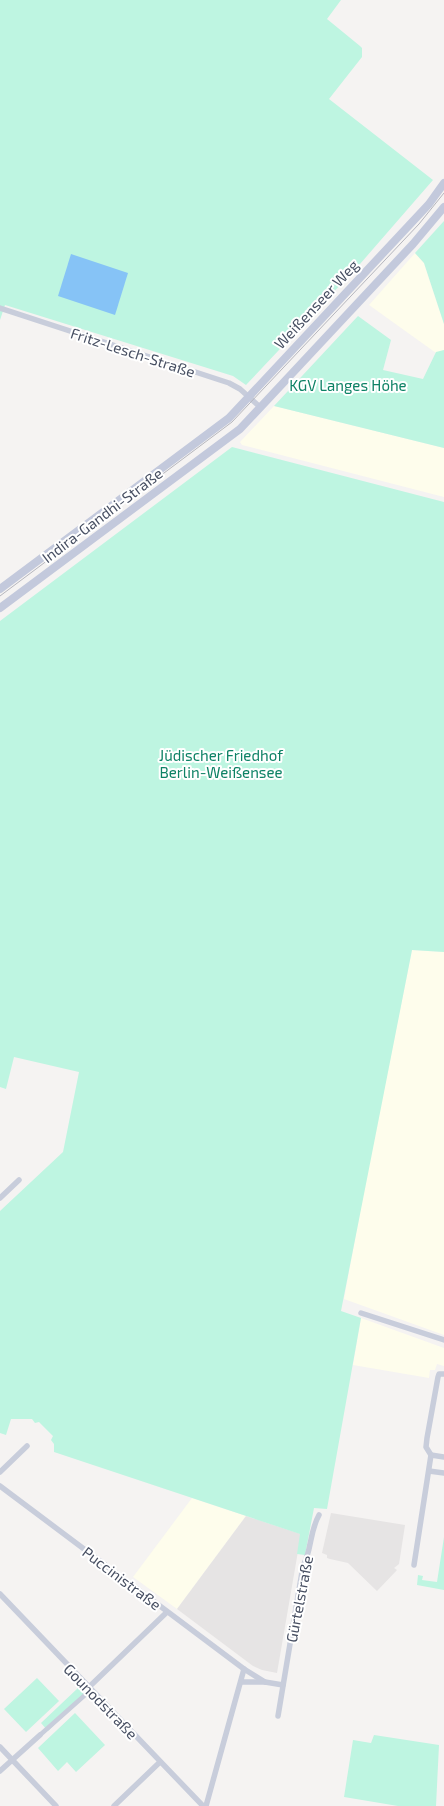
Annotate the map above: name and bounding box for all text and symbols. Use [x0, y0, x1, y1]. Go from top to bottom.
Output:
street label: Weißenseer Weg [270, 255, 362, 352]
street label: Fritz-Lesch-Straße [68, 323, 198, 381]
park label: KGV Langes Höhe [289, 376, 407, 394]
street label: Indira-Gandhi-Straße [38, 464, 166, 566]
park label: Jüdischer Friedhof Berlin-Weißensee [159, 746, 283, 781]
street label: Puccinistraße [79, 1543, 165, 1613]
street label: Gürtelstraße [282, 1554, 316, 1644]
street label: Gounodstraße [60, 1659, 142, 1743]

